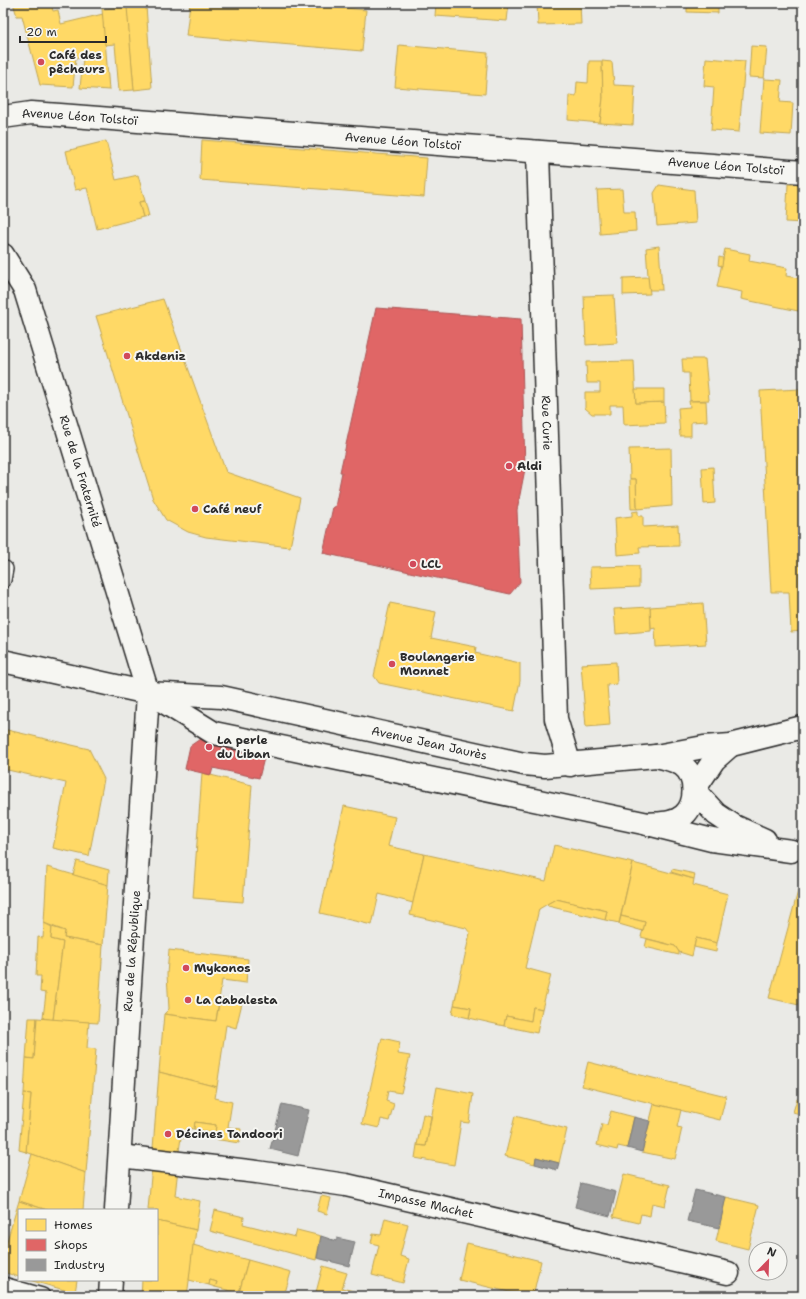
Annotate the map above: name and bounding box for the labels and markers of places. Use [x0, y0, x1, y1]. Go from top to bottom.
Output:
place label: Café des pêcheurs [49, 47, 105, 77]
marker: Café des pêcheurs [36, 57, 46, 67]
place label: Akdeniz [135, 348, 186, 364]
marker: Akdeniz [122, 351, 132, 361]
place label: Aldi [517, 458, 542, 474]
marker: Aldi [504, 461, 514, 471]
place label: Café neuf [203, 501, 262, 517]
marker: Café neuf [190, 504, 200, 514]
place label: LCL [421, 556, 442, 572]
marker: LCL [408, 559, 418, 569]
place label: Boulangerie Monnet [400, 649, 475, 679]
marker: Boulangerie Monnet [387, 659, 397, 669]
place label: La perle du Liban [217, 732, 270, 762]
marker: La perle du Liban [204, 742, 214, 752]
place label: Mykonos [194, 960, 251, 976]
marker: Mykonos [181, 963, 191, 973]
place label: La Cabalesta [196, 992, 278, 1008]
marker: La Cabalesta [183, 995, 193, 1005]
place label: Décines Tandoori [176, 1126, 283, 1142]
marker: Décines Tandoori [163, 1129, 173, 1139]

